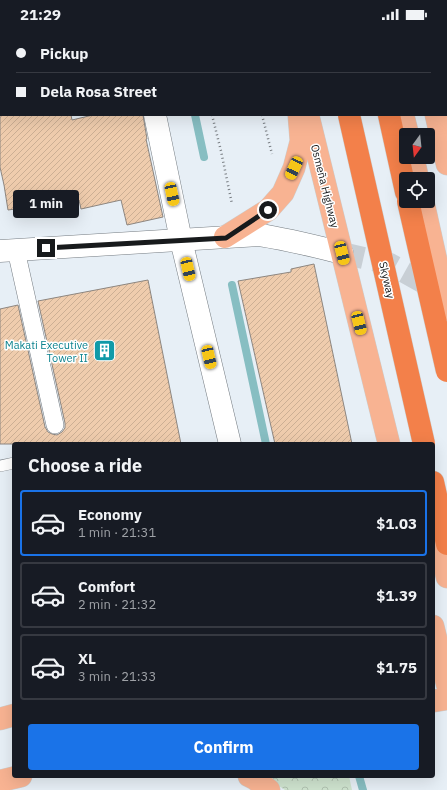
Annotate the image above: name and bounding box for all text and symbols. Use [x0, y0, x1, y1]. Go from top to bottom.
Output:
text: 21:29 [20, 5, 61, 24]
text: Pickup [40, 44, 88, 63]
text: Dela Rosa Street [40, 82, 157, 101]
north arrow [399, 128, 435, 164]
map controls [399, 128, 435, 208]
street label: Osmeña Highway [308, 143, 342, 230]
car [283, 155, 305, 181]
button: locate [399, 172, 435, 208]
car [164, 181, 180, 207]
callout: 1 min [13, 190, 79, 218]
text: 1 min [29, 195, 63, 212]
route start [259, 201, 277, 219]
route end [37, 239, 55, 257]
car [333, 240, 351, 266]
car [179, 256, 197, 282]
street label: Skyway [376, 260, 398, 300]
car [350, 310, 368, 336]
place label: Makati Executive Tower II [5, 338, 88, 365]
building icon: Makati Executive Tower II [91, 338, 117, 364]
car [200, 344, 218, 370]
text: Choose a ride [28, 454, 142, 477]
icon: car [30, 505, 66, 541]
text: Economy [78, 505, 142, 524]
text: $1.03 [376, 514, 417, 533]
text: 1 min · 21:31 [78, 524, 156, 541]
icon: car [30, 577, 66, 613]
text: Comfort [78, 577, 135, 596]
text: $1.39 [376, 586, 417, 605]
text: 2 min · 21:32 [78, 596, 156, 613]
icon: car [30, 649, 66, 685]
text: XL [78, 649, 96, 668]
text: $1.75 [376, 658, 417, 677]
text: 3 min · 21:33 [78, 668, 156, 685]
button: Confirm [28, 724, 419, 770]

